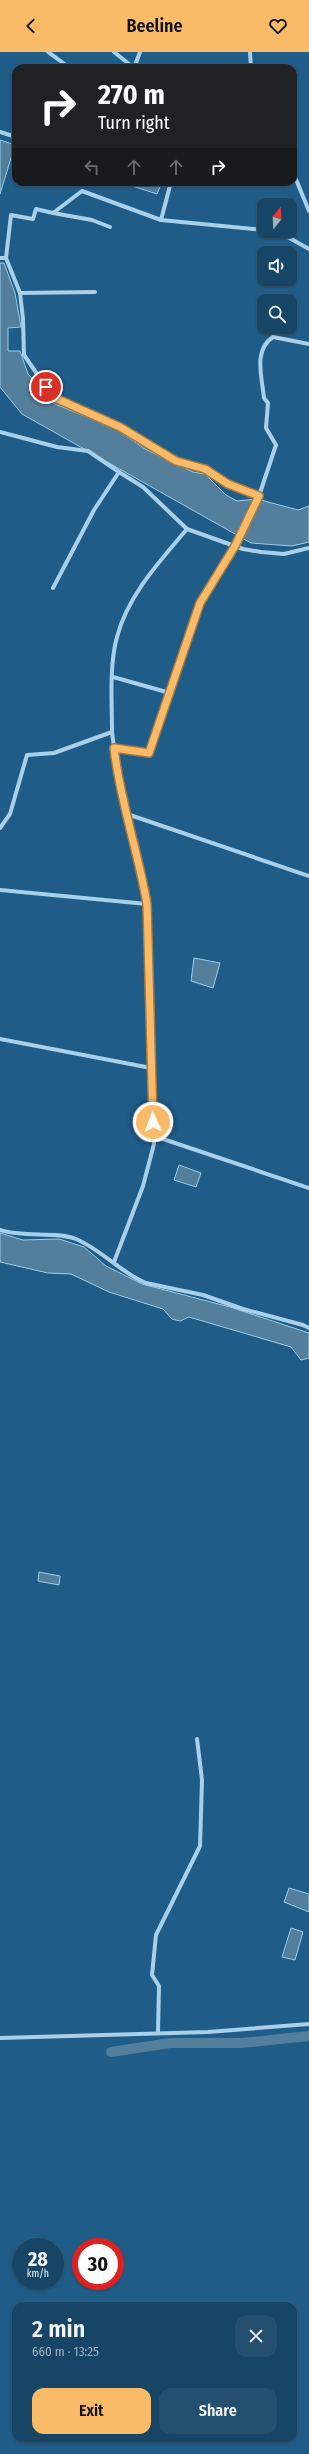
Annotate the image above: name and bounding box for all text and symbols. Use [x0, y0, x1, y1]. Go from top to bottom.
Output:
icon: back [20, 15, 42, 37]
text: Beeline [126, 15, 183, 37]
icon: heart [267, 15, 289, 37]
text: 270 m [98, 78, 165, 111]
icon: right [32, 80, 84, 132]
text: Turn right [98, 112, 170, 134]
icon: left [81, 156, 103, 178]
icon: ahead [123, 156, 145, 178]
icon: ahead [165, 156, 187, 178]
icon: right [207, 156, 229, 178]
north arrow [257, 198, 297, 238]
map controls [257, 198, 297, 334]
button: sound [257, 246, 297, 286]
button: search [257, 294, 297, 334]
pin [29, 370, 63, 404]
icon: arrive [35, 376, 57, 398]
position arrow [132, 1101, 174, 1143]
speed limit sign: 30 [72, 2238, 124, 2290]
text: 28 [28, 2247, 48, 2271]
text: km/h [27, 2268, 49, 2280]
text: 2 min [32, 2315, 85, 2343]
button: close [235, 2315, 277, 2357]
text: 660 m · 13:25 [32, 2344, 99, 2359]
button: Exit [32, 2388, 151, 2434]
button: Share [159, 2388, 277, 2434]

